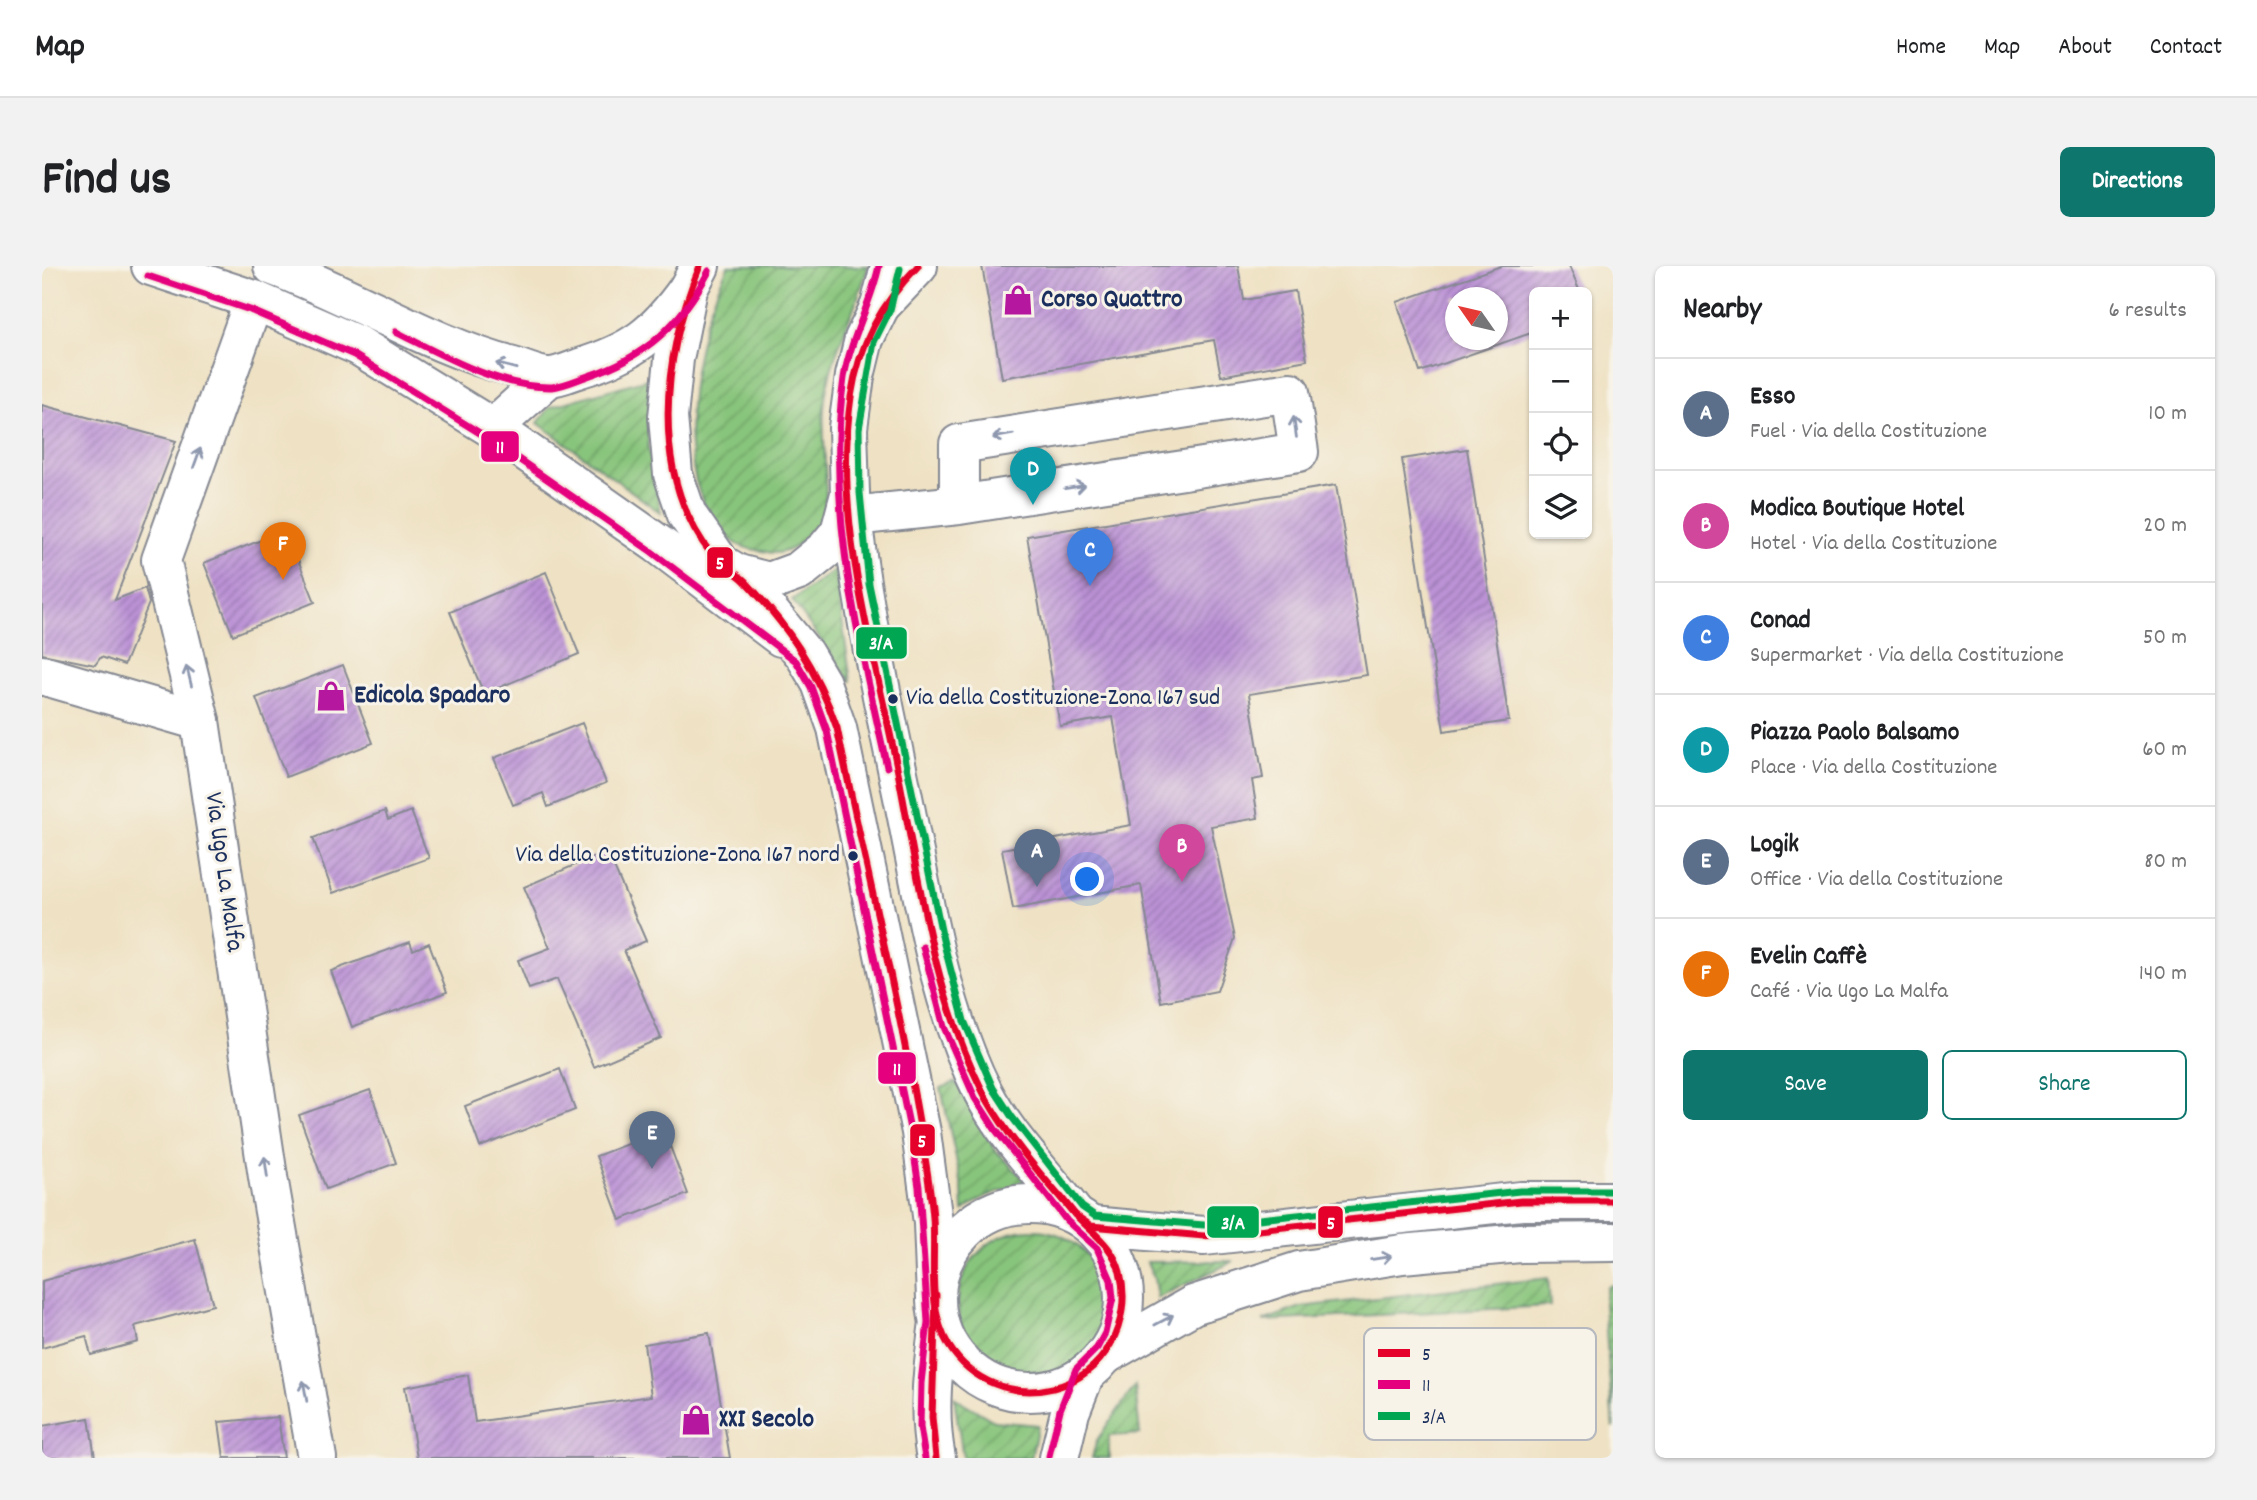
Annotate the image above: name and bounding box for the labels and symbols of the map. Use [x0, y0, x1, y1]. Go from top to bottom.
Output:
place label: Corso Quattro [1041, 282, 1183, 319]
shop icon: Corso Quattro [1001, 283, 1035, 317]
north arrow [1445, 287, 1508, 350]
one-way arrow [495, 358, 517, 371]
one-way arrow [1288, 416, 1301, 438]
line badge: 11 [480, 430, 520, 463]
one-way arrow [992, 430, 1015, 443]
text: 11 [496, 436, 504, 463]
pin: D [1010, 447, 1056, 505]
one-way arrow [192, 448, 205, 470]
one-way arrow [1063, 480, 1086, 493]
pin: F [260, 522, 306, 580]
pin: C [1067, 528, 1113, 586]
line badge: 5 [706, 546, 734, 579]
text: 5 [716, 552, 725, 579]
line badge: 3/A [855, 626, 908, 660]
text: 3/A [869, 632, 893, 659]
one-way arrow [182, 665, 195, 688]
place label: Edicola Spadaro [354, 678, 511, 715]
shop icon: Edicola Spadaro [314, 679, 348, 713]
place label: Via della Costituzione-Zona 167 sud [906, 682, 1220, 716]
marker: Via della Costituzione-Zona 167 sud [886, 692, 900, 706]
street label: Via Ugo La Malfa [194, 790, 253, 955]
pin: B [1159, 824, 1205, 882]
pin: A [1014, 829, 1060, 887]
place label: Via della Costituzione-Zona 167 nord [515, 839, 840, 873]
marker: Via della Costituzione-Zona 167 nord [846, 849, 860, 863]
your location [1070, 862, 1104, 896]
line badge: 11 [877, 1051, 917, 1085]
text: 11 [893, 1058, 901, 1085]
pin: E [629, 1111, 675, 1169]
line badge: 5 [909, 1123, 936, 1157]
text: 5 [918, 1130, 927, 1157]
one-way arrow [259, 1156, 272, 1179]
line badge: 3/A [1206, 1205, 1260, 1239]
line badge: 5 [1317, 1205, 1344, 1239]
text: 3/A [1221, 1212, 1245, 1239]
text: 5 [1327, 1212, 1336, 1239]
one-way arrow [1369, 1251, 1392, 1264]
one-way arrow [1153, 1313, 1173, 1327]
legend [1364, 1328, 1596, 1440]
text: 5 [1422, 1343, 1431, 1370]
text: 11 [1422, 1374, 1430, 1401]
one-way arrow [298, 1380, 311, 1403]
place label: XXI Secolo [719, 1402, 814, 1439]
shop icon: XXI Secolo [679, 1403, 713, 1437]
text: 3/A [1422, 1406, 1446, 1433]

